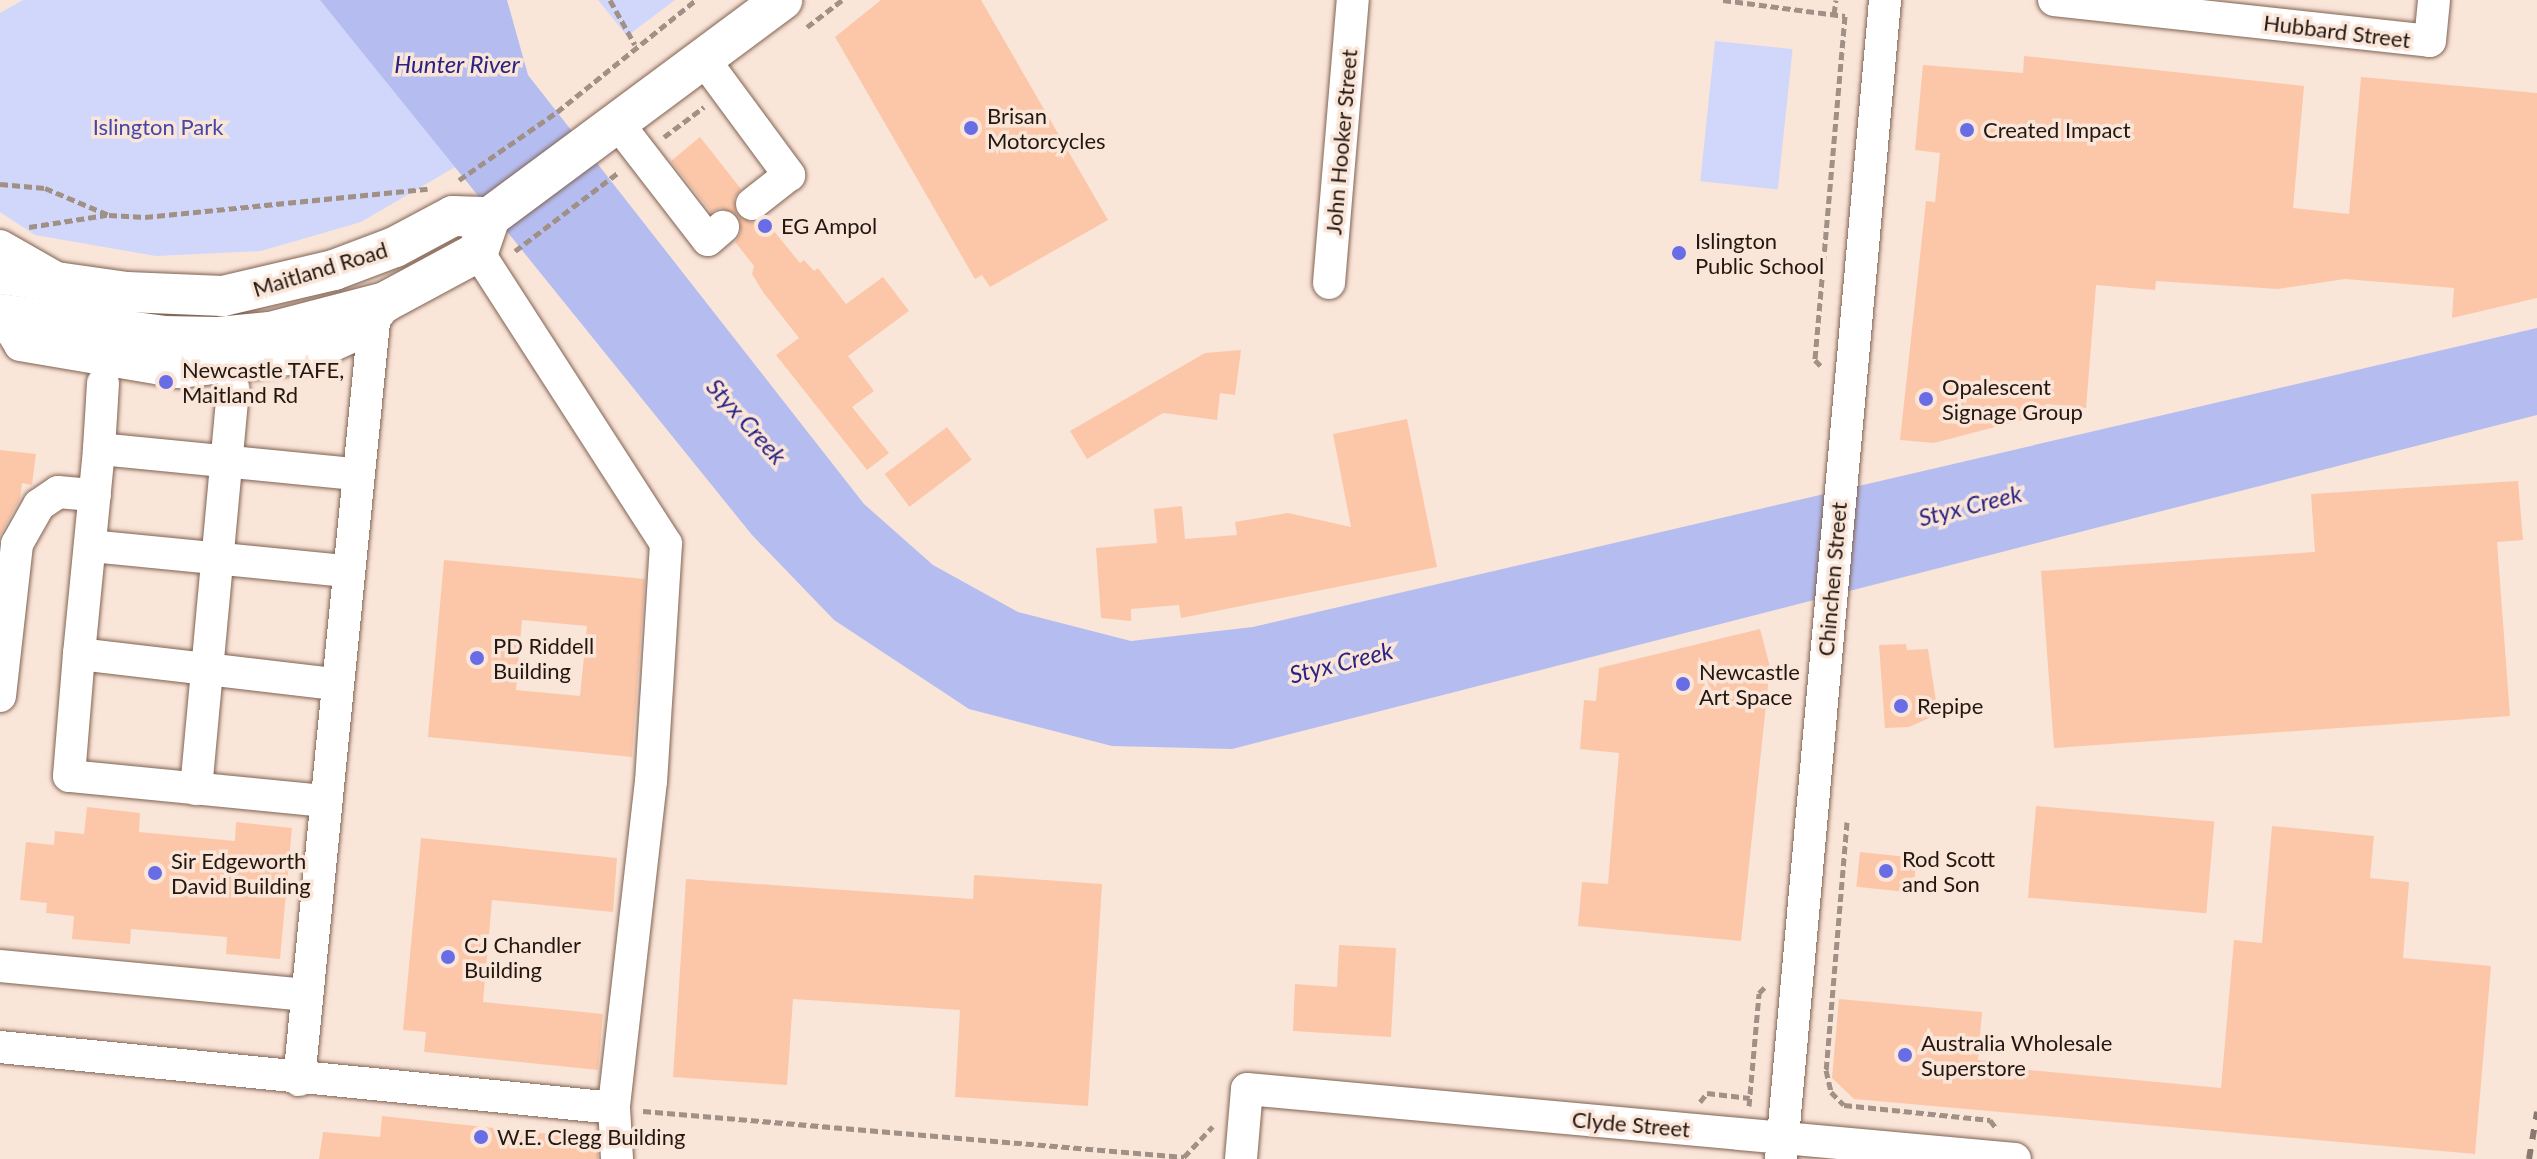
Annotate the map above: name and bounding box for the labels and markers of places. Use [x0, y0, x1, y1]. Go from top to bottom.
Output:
place label: Brisan Motorcycles [987, 102, 1106, 154]
place label: Created Impact [1983, 117, 2131, 143]
marker: Brisan Motorcycles [962, 119, 980, 137]
marker: Created Impact [1958, 121, 1976, 139]
place label: EG Ampol [781, 213, 878, 239]
marker: EG Ampol [756, 217, 774, 235]
place label: Islington Public School [1695, 227, 1824, 278]
marker: Islington Public School [1670, 244, 1688, 262]
place label: Newcastle TAFE, Maitland Rd [182, 356, 345, 408]
marker: Newcastle TAFE, Maitland Rd [157, 373, 175, 391]
place label: Opalescent Signage Group [1942, 373, 2083, 424]
marker: Opalescent Signage Group [1917, 390, 1935, 408]
place label: PD Riddell Building [493, 632, 594, 684]
marker: PD Riddell Building [468, 649, 486, 667]
place label: Newcastle Art Space [1699, 658, 1800, 710]
marker: Newcastle Art Space [1674, 675, 1692, 693]
place label: Repipe [1917, 693, 1983, 719]
marker: Repipe [1892, 697, 1910, 715]
place label: Rod Scott and Son [1902, 845, 1995, 896]
place label: Sir Edgeworth David Building [171, 847, 311, 898]
marker: Rod Scott and Son [1877, 862, 1895, 880]
marker: Sir Edgeworth David Building [146, 864, 164, 882]
place label: CJ Chandler Building [464, 931, 581, 982]
marker: CJ Chandler Building [439, 948, 457, 966]
place label: Australia Wholesale Superstore [1921, 1029, 2113, 1080]
marker: Australia Wholesale Superstore [1896, 1046, 1914, 1064]
place label: W.E. Clegg Building [497, 1124, 685, 1150]
marker: W.E. Clegg Building [472, 1128, 490, 1146]

